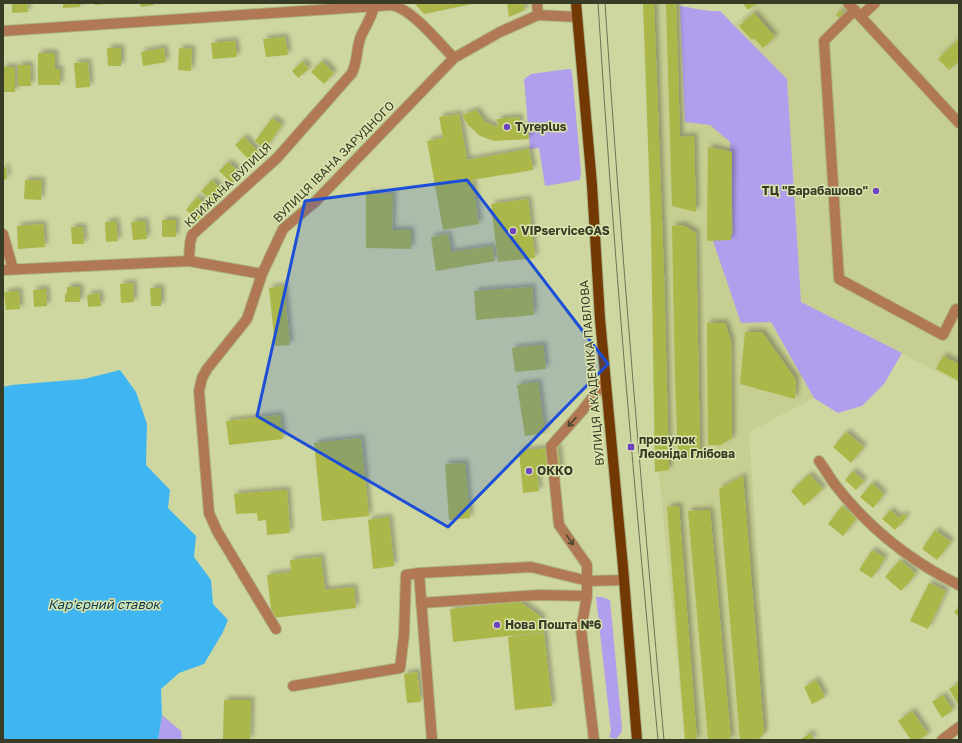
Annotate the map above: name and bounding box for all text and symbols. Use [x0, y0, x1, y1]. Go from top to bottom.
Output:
street label: ВУЛИЦЯ ІВАНА ЗАРУДНОГО [270, 98, 398, 225]
place label: Tyreplus [515, 119, 567, 134]
marker: Tyreplus [502, 122, 512, 132]
street label: КРИЖАНА ВУЛИЦЯ [181, 139, 274, 230]
place label: ТЦ "Барабашово" [762, 183, 868, 198]
marker: ТЦ "Барабашово" [871, 186, 881, 196]
place label: VIPserviceGAS [521, 223, 610, 238]
marker: VIPserviceGAS [508, 226, 518, 236]
street label: ВУЛИЦЯ АКАДЕМІКА ПАВЛОВА [576, 280, 607, 467]
one-way arrow [568, 417, 577, 427]
place label: провулок Леоніда Глібова [639, 432, 735, 461]
marker: провулок Леоніда Глібова [626, 442, 636, 452]
place label: ОККО [537, 463, 573, 478]
marker: ОККО [524, 466, 534, 476]
one-way arrow [566, 535, 574, 546]
water label: Кар'єрний ставок [48, 596, 162, 612]
place label: Нова Пошта №6 [505, 617, 602, 632]
marker: Нова Пошта №6 [492, 620, 502, 630]

